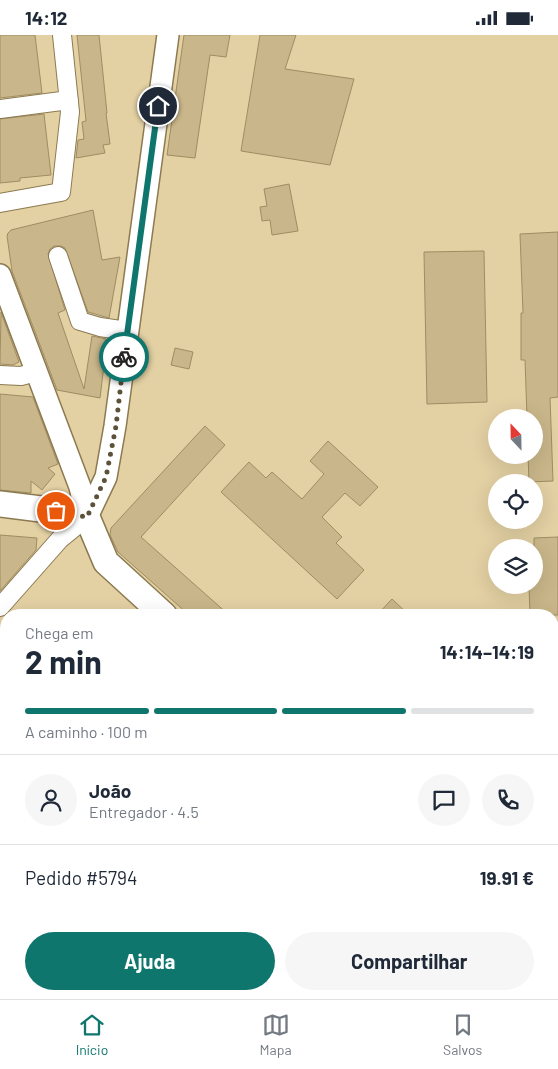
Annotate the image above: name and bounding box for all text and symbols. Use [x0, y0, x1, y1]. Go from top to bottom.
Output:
text: 14:12 [25, 6, 68, 29]
pin [137, 85, 179, 127]
icon: home [144, 92, 172, 120]
courier [99, 332, 149, 382]
icon: bike [110, 343, 138, 371]
north arrow [488, 409, 542, 464]
map controls [488, 409, 543, 594]
button: locate [488, 474, 543, 529]
pin [35, 490, 77, 532]
icon: bag [42, 497, 70, 525]
button: layers [488, 539, 543, 594]
text: Chega em [25, 623, 93, 642]
text: 14:14–14:19 [440, 640, 534, 663]
text: 2 min [25, 642, 102, 680]
text: A caminho · 100 m [25, 722, 147, 741]
button: person [25, 774, 77, 826]
button: chat [418, 774, 470, 826]
button: phone [482, 774, 534, 826]
text: João [89, 779, 131, 802]
text: Entregador · 4.5 [89, 802, 199, 821]
text: Pedido #5794 [25, 866, 137, 889]
text: 19.91 € [480, 866, 534, 889]
button: Ajuda [25, 932, 275, 990]
button: Compartilhar [285, 932, 534, 990]
tab: Início [76, 1011, 108, 1058]
tab: Mapa [260, 1011, 292, 1058]
tab: Salvos [443, 1011, 482, 1058]

